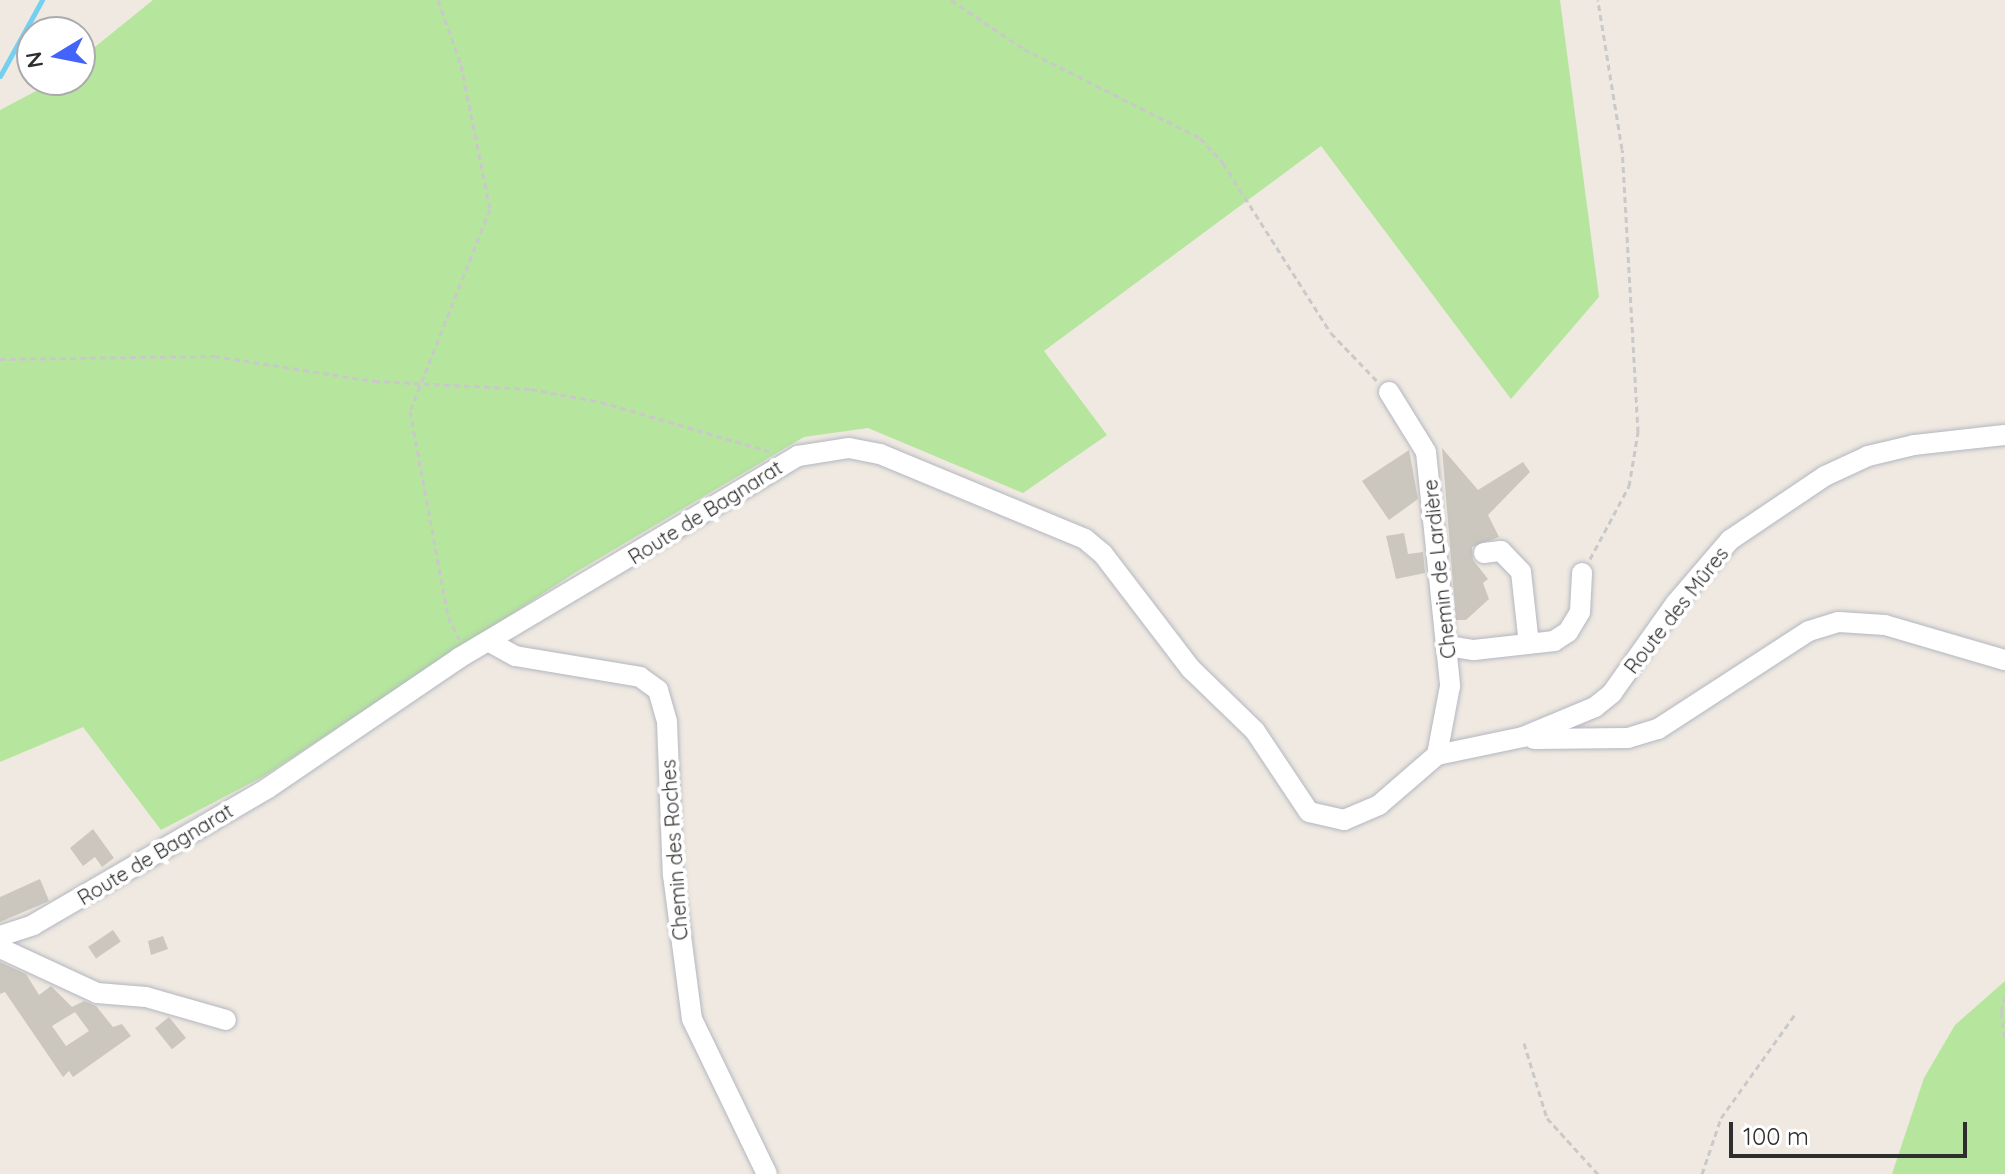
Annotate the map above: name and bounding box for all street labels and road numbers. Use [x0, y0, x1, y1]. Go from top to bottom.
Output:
street label: Route de Bagnarat [624, 455, 786, 569]
street label: Chemin de Lardière [1418, 478, 1460, 660]
street label: Route des Mûres [1619, 542, 1733, 678]
street label: Chemin des Roches [656, 759, 692, 941]
street label: Route de Bagnarat [73, 798, 237, 910]

